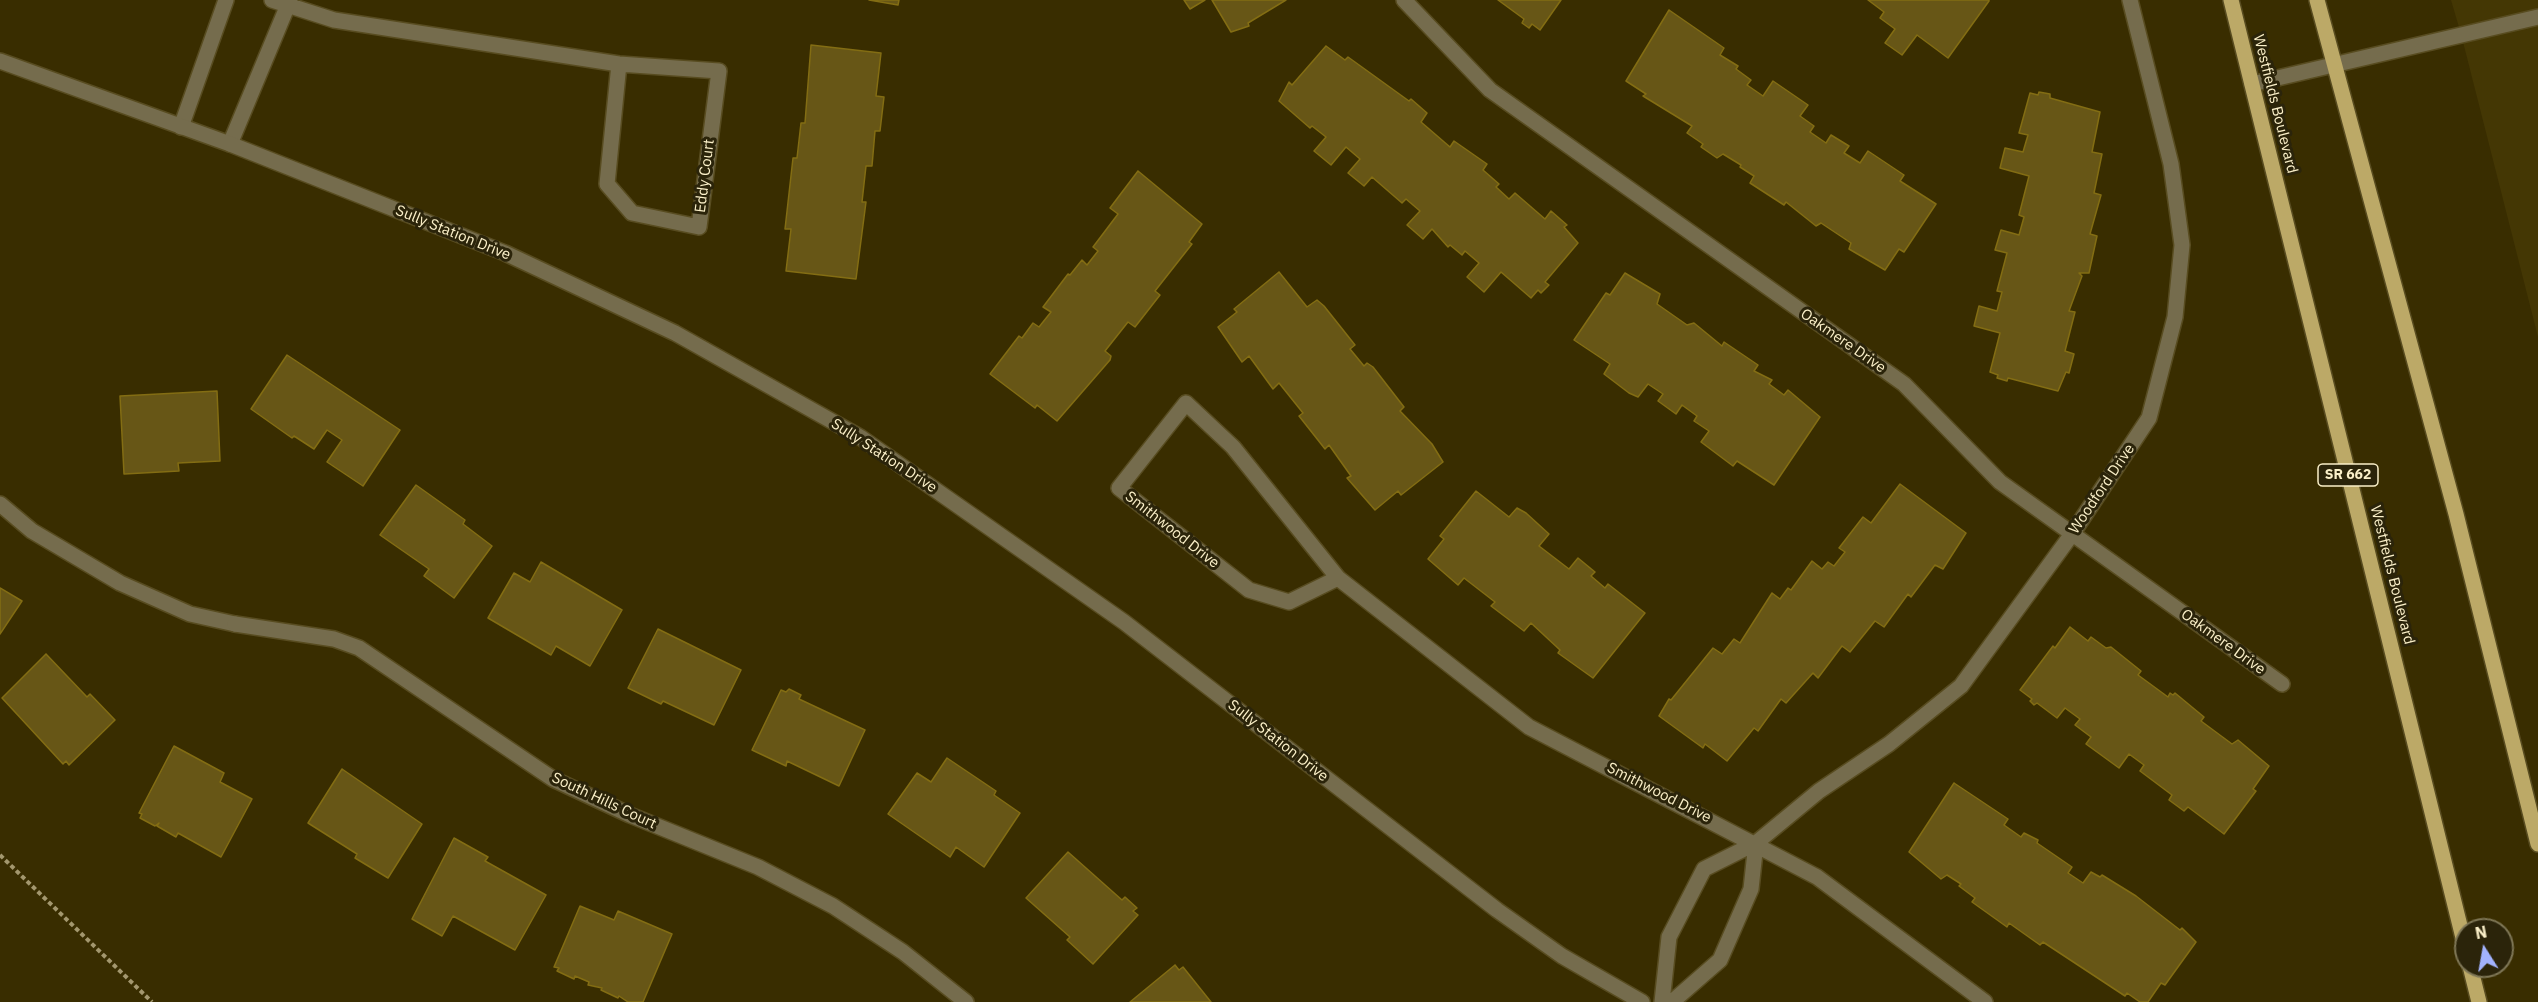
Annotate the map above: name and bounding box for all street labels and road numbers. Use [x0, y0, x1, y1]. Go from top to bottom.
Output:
street label: Westfields Boulevard [2249, 33, 2301, 175]
street label: Eddy Court [692, 138, 718, 214]
street label: Sully Station Drive [393, 202, 513, 264]
street label: Oakmere Drive [1797, 305, 1889, 377]
street label: Sully Station Drive [828, 415, 940, 497]
street label: Woodford Drive [2065, 441, 2139, 537]
road number: SR 662 [2318, 464, 2378, 486]
street label: Smithwood Drive [1121, 488, 1223, 572]
street label: Westfields Boulevard [2366, 504, 2418, 646]
street label: Oakmere Drive [2177, 605, 2269, 679]
street label: Sully Station Drive [1224, 696, 1332, 786]
street label: Smithwood Drive [1604, 759, 1714, 827]
street label: South Hills Court [549, 769, 659, 833]

